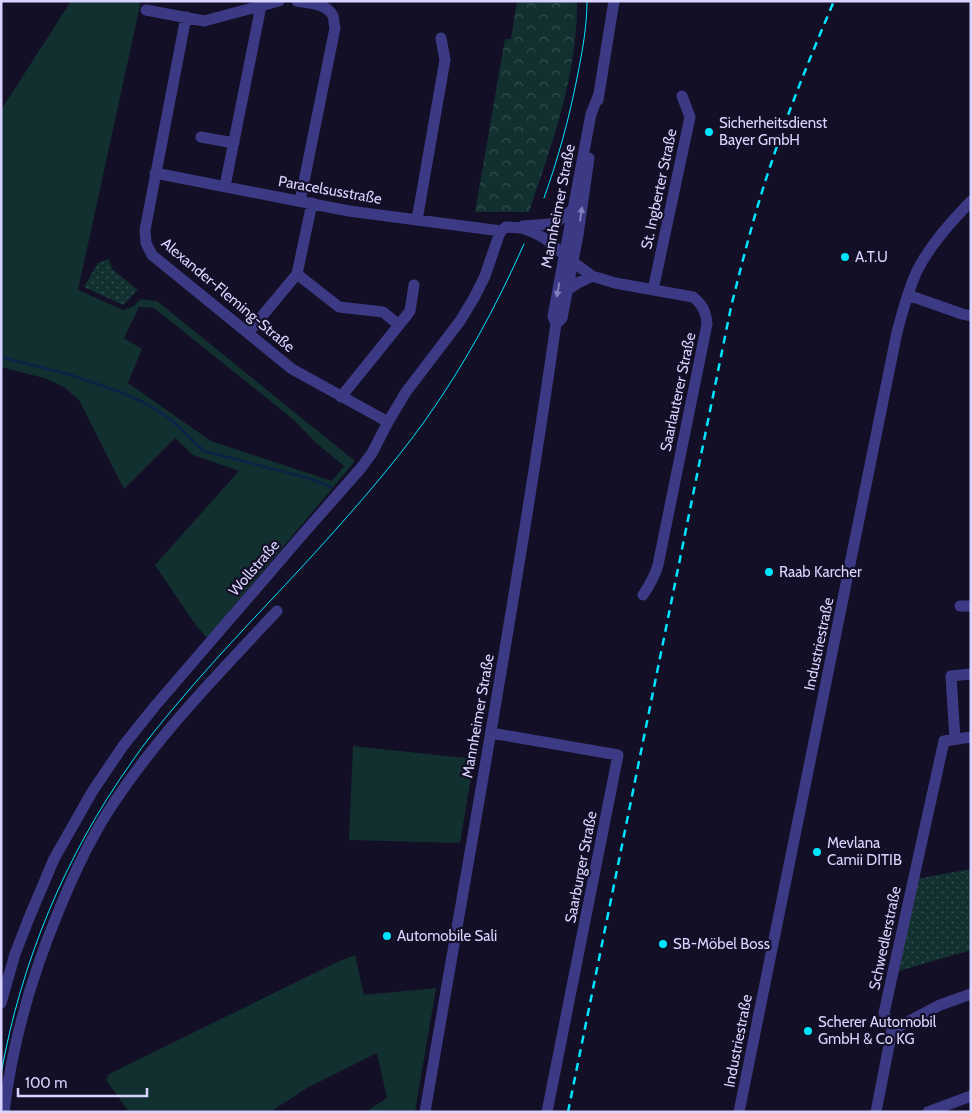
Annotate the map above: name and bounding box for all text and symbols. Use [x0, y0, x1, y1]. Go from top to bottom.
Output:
place label: Sicherheitsdienst Bayer GmbH [719, 114, 827, 149]
marker: Sicherheitsdienst Bayer GmbH [703, 126, 715, 138]
street label: St. Ingberter Straße [637, 127, 681, 251]
street label: Mannheimer Straße [537, 142, 579, 269]
street label: Paracelsusstraße [277, 172, 384, 208]
one-way arrow [577, 206, 585, 222]
street label: Alexander-Fleming-Straße [158, 234, 299, 356]
place label: A.T.U [855, 248, 888, 266]
marker: A.T.U [839, 251, 851, 263]
one-way arrow [553, 282, 561, 298]
street label: Saarlauterer Straße [657, 331, 699, 453]
street label: Wollstraße [225, 536, 283, 600]
place label: Raab Karcher [779, 563, 862, 581]
marker: Raab Karcher [763, 566, 775, 578]
street label: Industriestraße [800, 596, 838, 692]
street label: Mannheimer Straße [458, 652, 498, 779]
street label: Saarburger Straße [561, 809, 601, 925]
place label: Mevlana Camii DITIB [827, 834, 902, 869]
marker: Mevlana Camii DITIB [811, 846, 823, 858]
street label: Schwedlerstraße [865, 884, 905, 992]
place label: Automobile Sali [397, 927, 497, 945]
marker: Automobile Sali [381, 930, 393, 942]
place label: SB-Möbel Boss [673, 935, 770, 953]
marker: SB-Möbel Boss [657, 938, 669, 950]
street label: Industriestraße [720, 993, 756, 1089]
place label: Scherer Automobil GmbH & Co KG [818, 1013, 937, 1048]
marker: Scherer Automobil GmbH & Co KG [802, 1025, 814, 1037]
scale bar [18, 1066, 146, 1098]
text: 100 m [25, 1074, 67, 1092]

